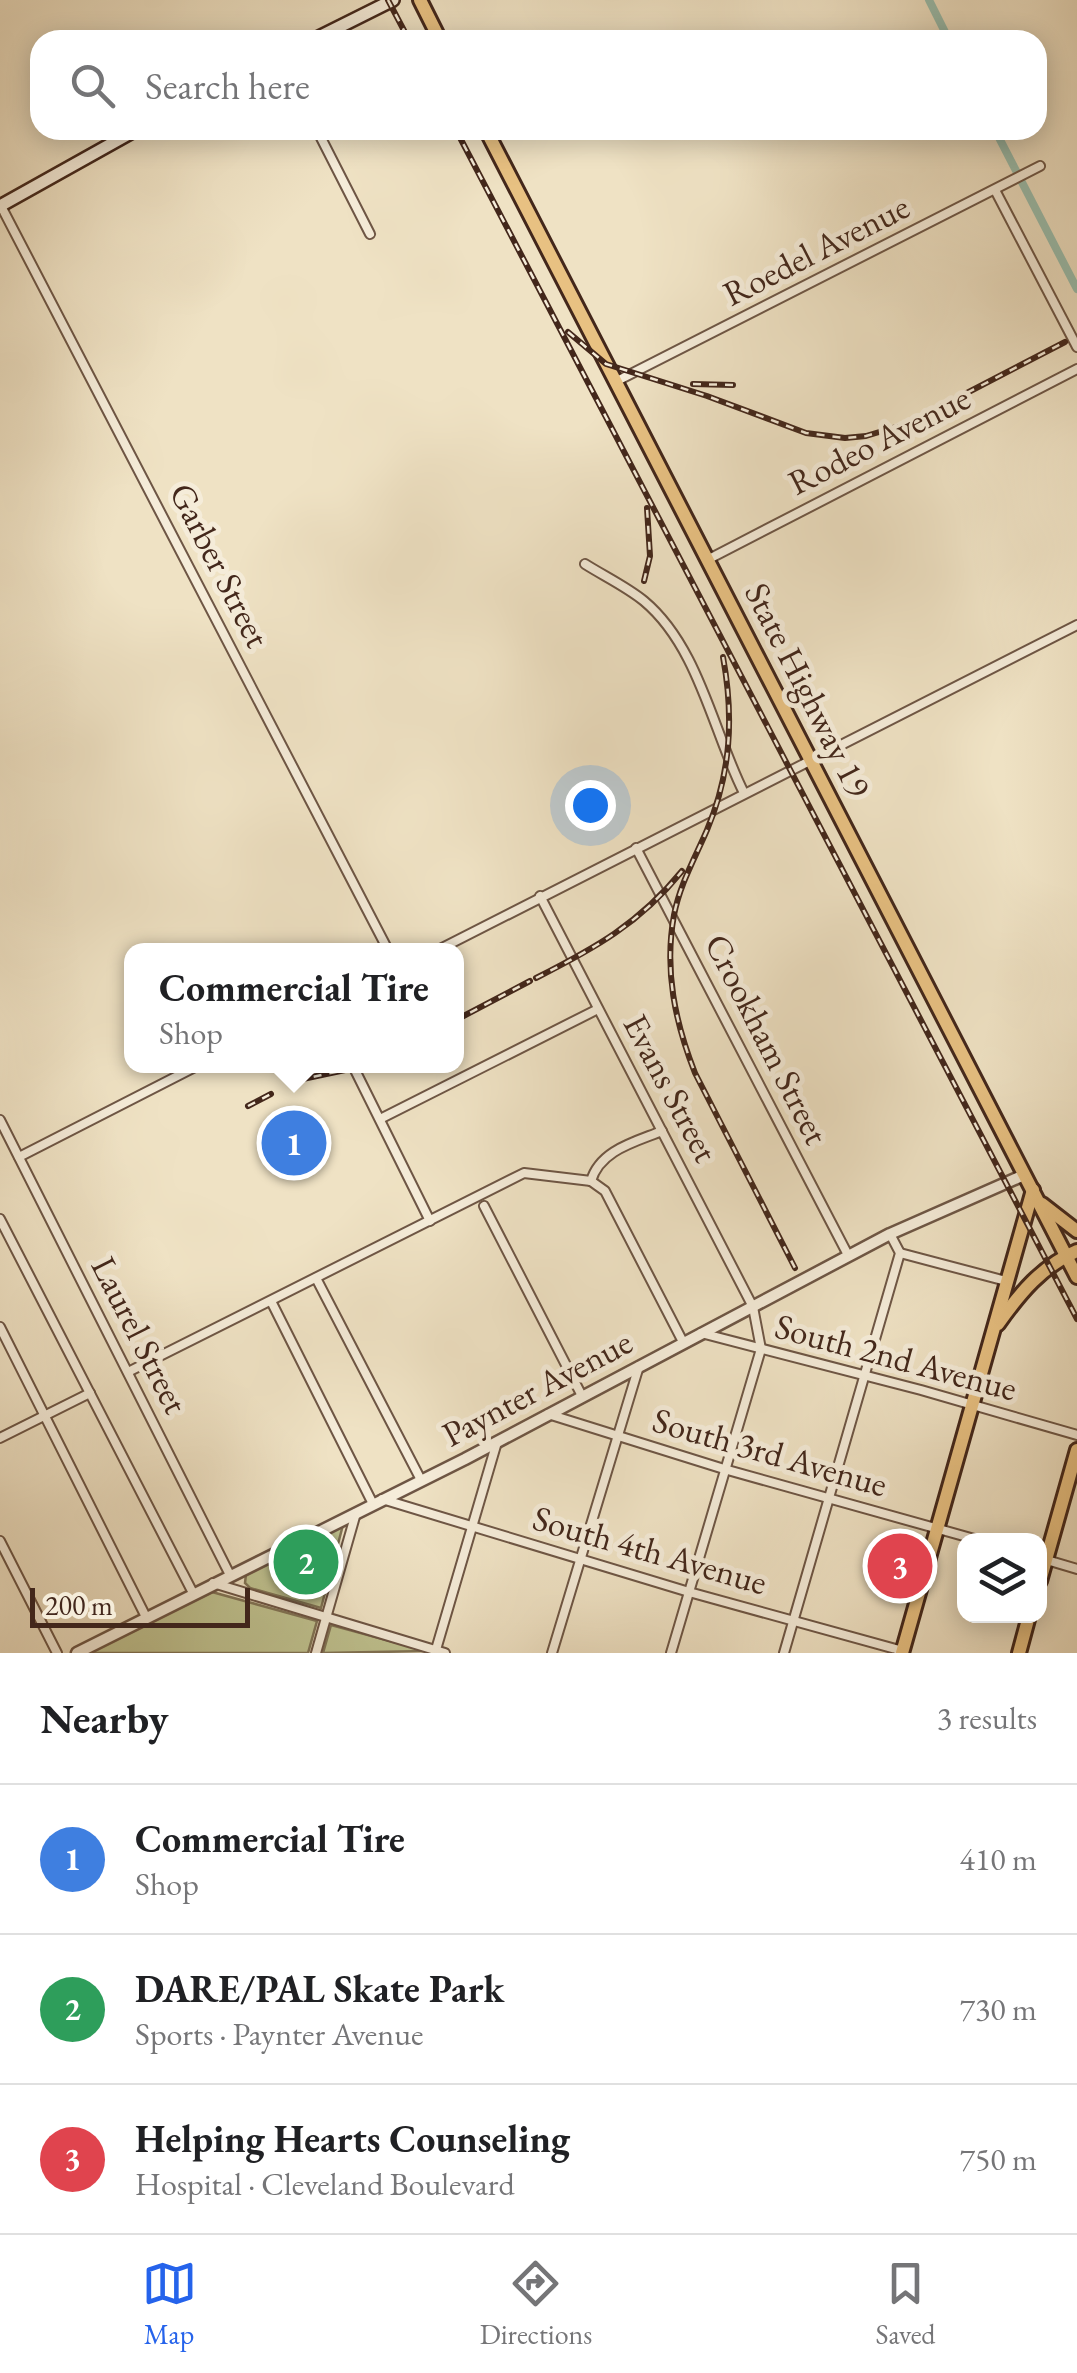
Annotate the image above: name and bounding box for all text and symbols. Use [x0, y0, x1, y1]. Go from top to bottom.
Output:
search box [30, 30, 1047, 140]
icon: search [65, 58, 120, 113]
text: Search here [145, 61, 310, 110]
street label: Roedel Avenue [715, 183, 916, 316]
street label: Rodeo Avenue [780, 375, 977, 505]
street label: Garber Street [160, 475, 281, 654]
street label: State Highway 19 [735, 575, 882, 805]
your location [565, 780, 616, 831]
street label: Crookham Street [695, 926, 840, 1152]
popup [124, 943, 464, 1073]
text: Commercial Tire [159, 963, 429, 1012]
street label: Evans Street [614, 1006, 729, 1169]
text: Shop [159, 1012, 223, 1054]
pin: 1 [262, 1106, 326, 1180]
street label: Laurel Street [82, 1249, 199, 1421]
street label: South 2nd Avenue [770, 1303, 1022, 1410]
street label: Paynter Avenue [434, 1319, 639, 1456]
street label: South 3rd Avenue [648, 1397, 893, 1506]
street label: South 4th Avenue [528, 1495, 772, 1604]
pin: 2 [274, 1524, 338, 1600]
pin: 3 [868, 1528, 932, 1604]
map controls [957, 1533, 1047, 1623]
button: layers [957, 1533, 1047, 1623]
scale bar [30, 1583, 250, 1628]
text: 200 m [45, 1587, 113, 1623]
text: Nearby [40, 1691, 169, 1746]
text: 3 results [937, 1697, 1037, 1739]
text: Commercial Tire [135, 1814, 405, 1863]
text: 1 [64, 1838, 81, 1880]
text: 410 m [960, 1838, 1037, 1880]
text: Shop [135, 1863, 199, 1905]
text: DARE/PAL Skate Park [135, 1964, 504, 2013]
text: 2 [64, 1988, 81, 2030]
text: 730 m [960, 1988, 1037, 2030]
text: Sports · Paynter Avenue [135, 2013, 423, 2055]
text: Helping Hearts Counseling [135, 2114, 570, 2163]
text: 3 [64, 2138, 81, 2180]
text: 750 m [960, 2138, 1037, 2180]
text: Hospital · Cleveland Boulevard [135, 2163, 515, 2205]
tab: Map [142, 2256, 197, 2352]
tab: Directions [480, 2256, 592, 2352]
tab: Saved [875, 2256, 935, 2352]

